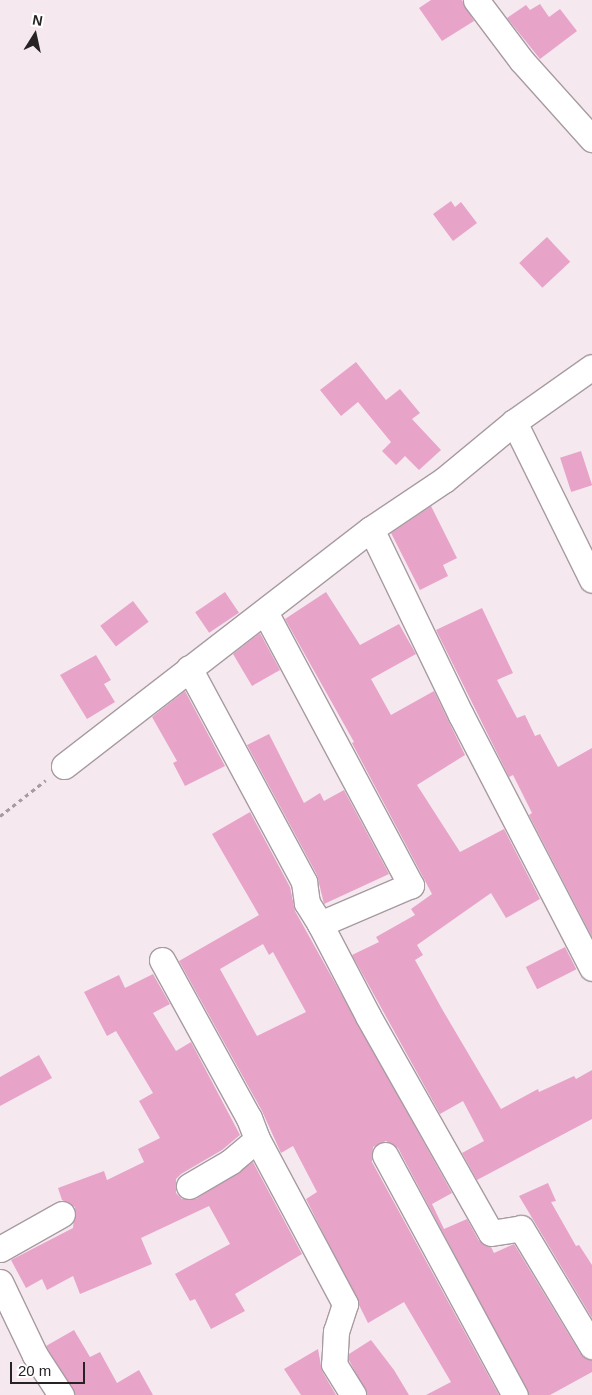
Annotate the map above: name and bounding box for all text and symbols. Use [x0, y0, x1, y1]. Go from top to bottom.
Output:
north arrow [10, 10, 60, 60]
text: N [31, 11, 44, 29]
scale bar [12, 1352, 88, 1384]
text: 20 m [18, 1362, 51, 1379]

